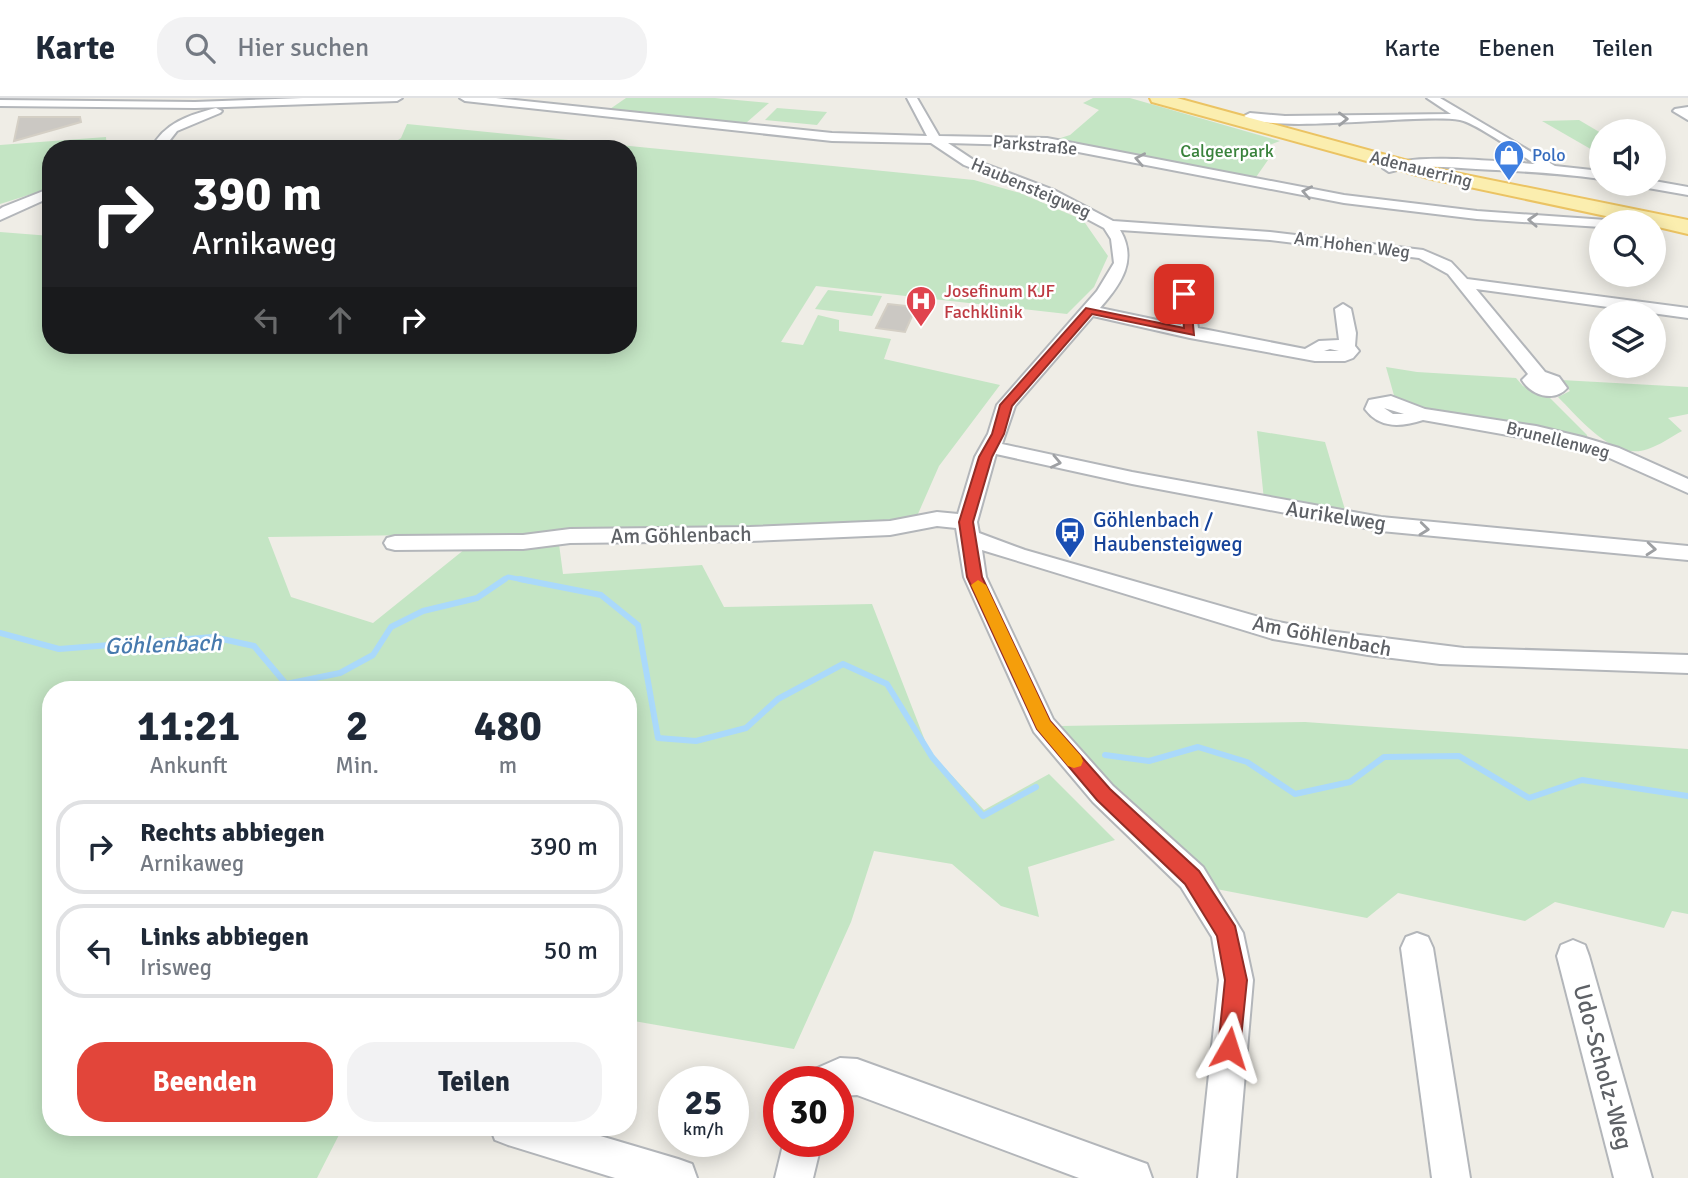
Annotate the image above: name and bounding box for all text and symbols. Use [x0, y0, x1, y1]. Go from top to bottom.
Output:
search box [157, 17, 647, 80]
text: Karte [35, 28, 115, 69]
icon: search [181, 29, 219, 67]
text: Hier suchen [237, 32, 369, 64]
text: Karte [1384, 33, 1440, 63]
text: Ebenen [1478, 33, 1555, 63]
text: Teilen [1593, 33, 1653, 63]
one-way arrow [1338, 111, 1348, 127]
map controls [1589, 119, 1666, 378]
button: sound [1589, 119, 1666, 196]
street label: Parkstraße [992, 130, 1078, 160]
shop icon: Polo [1492, 138, 1526, 182]
park label: Calgeerpark [1180, 140, 1274, 162]
place label: Polo [1532, 144, 1566, 166]
street label: Adenauerring [1367, 146, 1475, 192]
one-way arrow [1134, 152, 1146, 167]
street label: Haubensteigweg [968, 153, 1094, 223]
text: 390 m [192, 164, 322, 224]
icon: right [77, 168, 168, 259]
one-way arrow [1301, 185, 1313, 200]
button: search [1589, 210, 1666, 287]
one-way arrow [1527, 212, 1538, 227]
text: Arnikaweg [192, 224, 337, 263]
street label: Am Hohen Weg [1293, 227, 1411, 263]
pin [1154, 264, 1214, 324]
icon: arrive [1165, 275, 1203, 313]
place label: Josefinum KJF Fachklinik [944, 280, 1055, 323]
hospital icon: Josefinum KJF Fachklinik [904, 284, 938, 328]
icon: left [248, 301, 286, 339]
icon: ahead [321, 301, 359, 339]
icon: right [394, 301, 432, 339]
button: layers [1589, 301, 1666, 378]
street label: Brunellenweg [1504, 417, 1612, 463]
one-way arrow [1050, 454, 1062, 468]
street label: Aurikelweg [1284, 495, 1388, 537]
place label: Göhlenbach / Haubensteigweg [1093, 507, 1242, 557]
bus stop icon: Göhlenbach / Haubensteigweg [1053, 515, 1087, 559]
street label: Am Göhlenbach [610, 521, 752, 549]
one-way arrow [1419, 521, 1430, 536]
one-way arrow [1646, 541, 1657, 556]
street label: Am Göhlenbach [1250, 610, 1394, 662]
water label: Göhlenbach [104, 628, 223, 661]
text: 11:21 [137, 701, 240, 752]
text: 2 [346, 701, 368, 752]
text: 480 [474, 701, 542, 752]
text: Ankunft [150, 751, 228, 780]
text: Min. [335, 751, 379, 780]
text: m [499, 751, 517, 780]
text: Rechts abbiegen [140, 817, 325, 849]
icon: right [81, 828, 119, 866]
text: 390 m [529, 831, 598, 863]
text: Arnikaweg [140, 849, 244, 878]
text: Links abbiegen [140, 921, 309, 953]
icon: left [81, 932, 119, 970]
text: 50 m [543, 935, 598, 967]
text: Irisweg [140, 953, 212, 982]
street label: Udo-Scholz-Weg [1566, 981, 1640, 1153]
position arrow [1192, 1011, 1266, 1085]
button: Beenden [77, 1042, 333, 1122]
button: Teilen [347, 1042, 602, 1122]
speed limit sign: 30 [763, 1066, 854, 1157]
text: 25 [685, 1081, 722, 1124]
text: km/h [683, 1118, 724, 1140]

